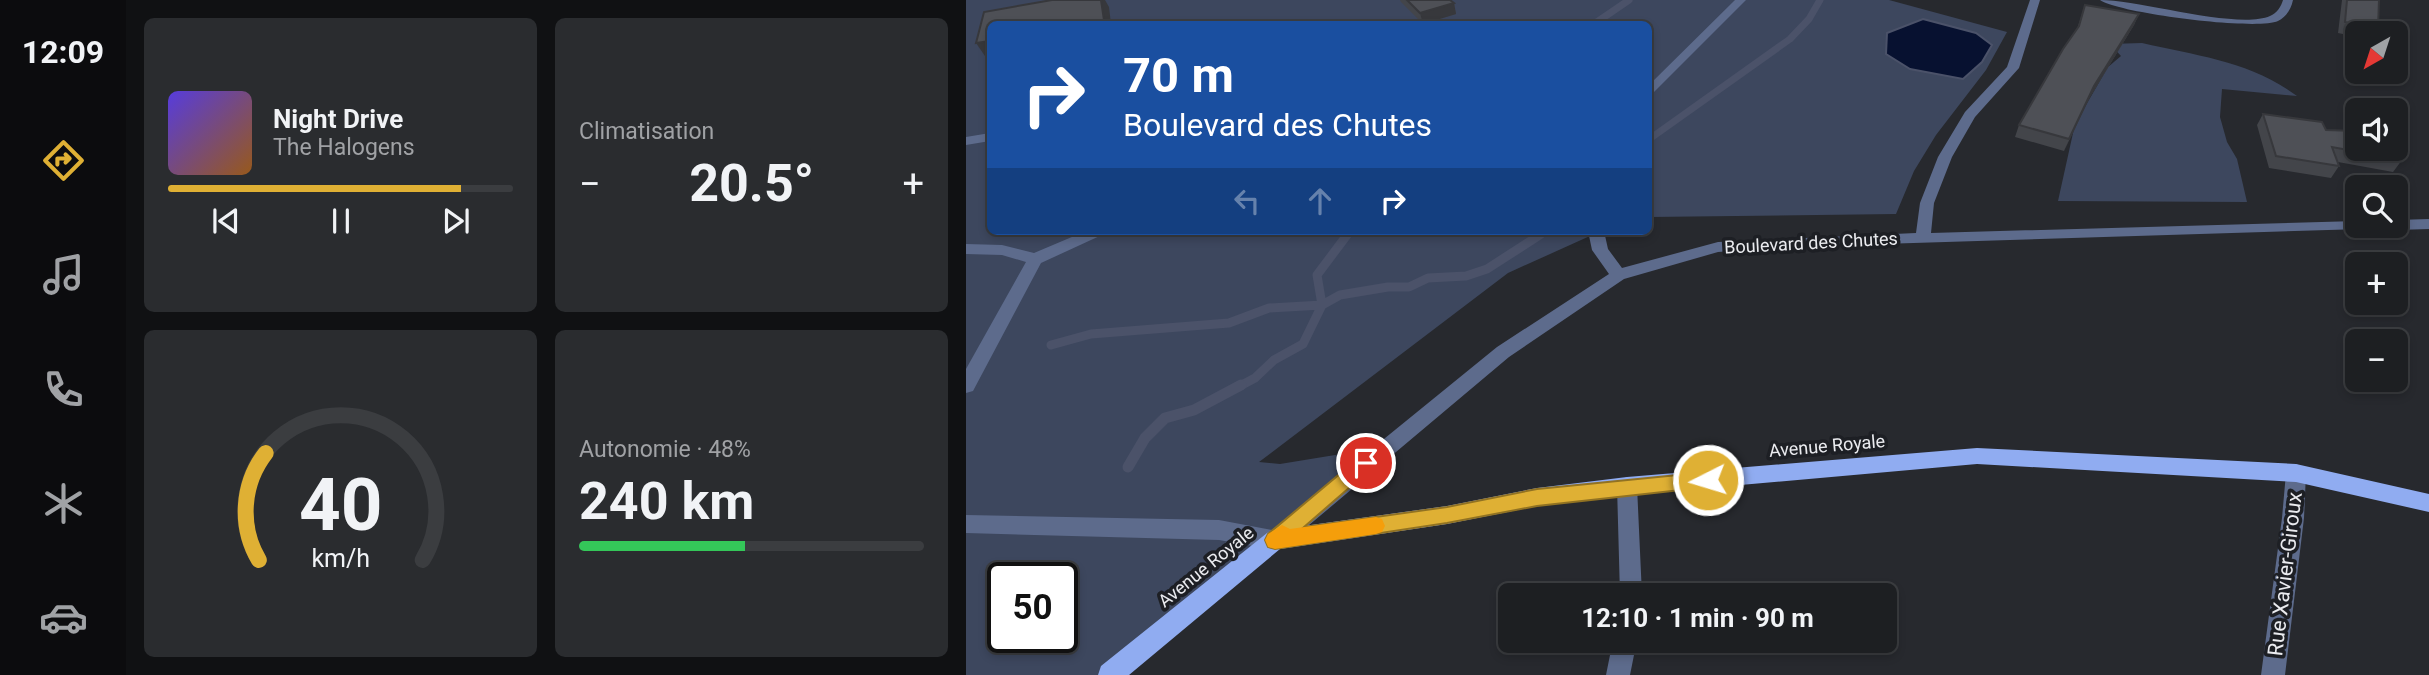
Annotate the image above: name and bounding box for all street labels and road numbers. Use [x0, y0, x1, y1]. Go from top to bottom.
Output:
street label: Boulevard des Chutes [1724, 227, 1898, 258]
street label: Avenue Royale [1768, 430, 1886, 461]
street label: Rue Xavier-Giroux [2263, 491, 2307, 657]
street label: Avenue Royale [1154, 522, 1258, 611]

